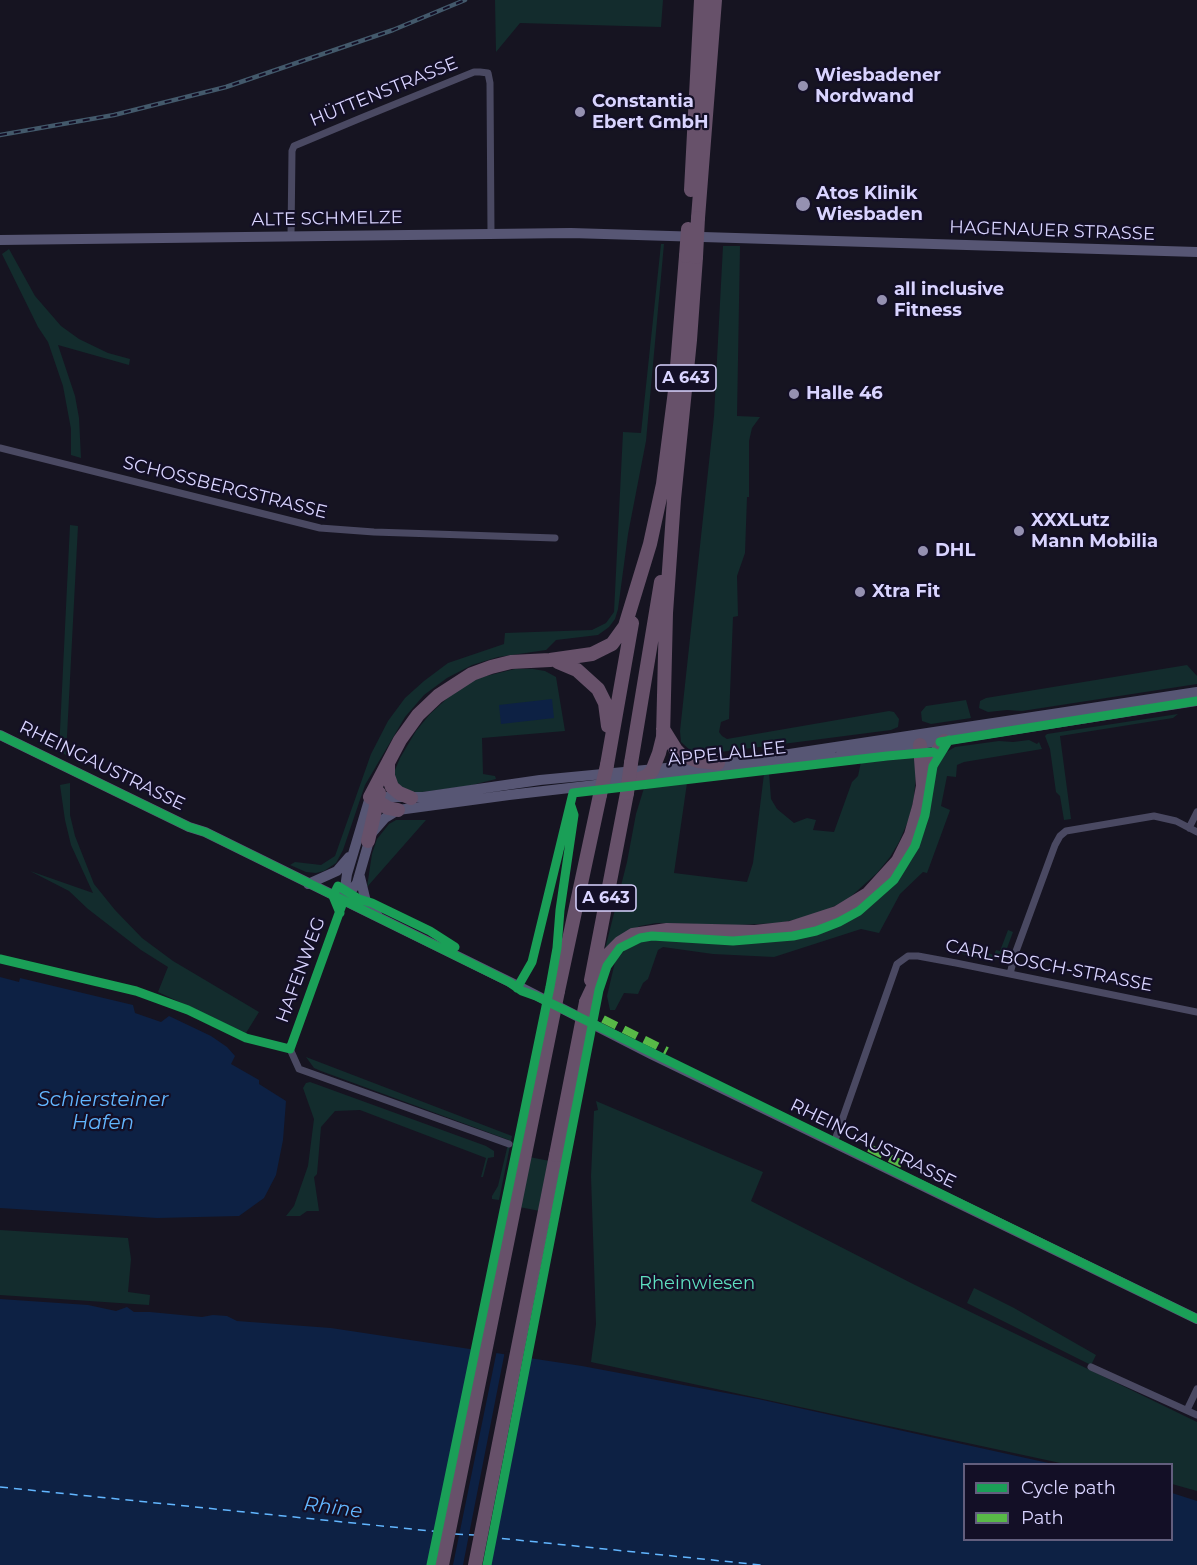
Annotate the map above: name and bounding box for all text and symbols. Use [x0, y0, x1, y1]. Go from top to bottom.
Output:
street label: HÜTTENSTRASSE [307, 52, 461, 132]
place label: Wiesbadener Nordwand [815, 65, 941, 107]
marker: Wiesbadener Nordwand [796, 79, 810, 93]
place label: Constantia Ebert GmbH [592, 91, 709, 134]
marker: Constantia Ebert GmbH [573, 105, 587, 119]
place label: Atos Klinik Wiesbaden [816, 183, 923, 226]
marker: Atos Klinik Wiesbaden [794, 195, 812, 213]
street label: ALTE SCHMELZE [251, 207, 403, 231]
street label: HAGENAUER STRASSE [949, 217, 1155, 245]
place label: all inclusive Fitness [894, 279, 1004, 322]
marker: all inclusive Fitness [875, 293, 889, 307]
road number: A 643 [656, 365, 716, 391]
place label: Halle 46 [806, 383, 883, 405]
marker: Halle 46 [787, 387, 801, 401]
street label: SCHOSSBERGSTRASSE [121, 452, 329, 524]
place label: XXXLutz Mann Mobilia [1031, 510, 1158, 552]
marker: XXXLutz Mann Mobilia [1012, 524, 1026, 538]
place label: DHL [935, 540, 975, 562]
marker: DHL [916, 544, 930, 558]
place label: Xtra Fit [872, 581, 940, 603]
marker: Xtra Fit [853, 585, 867, 599]
street label: RHEINGAUSTRASSE [16, 716, 188, 816]
street label: ÄPPELALLEE [667, 737, 787, 771]
road number: A 643 [576, 885, 636, 911]
street label: HAFENWEG [272, 914, 330, 1026]
street label: CARL-BOSCH-STRASSE [944, 935, 1154, 997]
water label: Schiersteiner Hafen [38, 1088, 168, 1135]
street label: RHEINGAUSTRASSE [787, 1094, 959, 1194]
park label: Rheinwiesen [639, 1273, 755, 1295]
legend [963, 1463, 1173, 1541]
text: Cycle path [1021, 1477, 1116, 1499]
water label: Rhine [302, 1492, 364, 1524]
text: Path [1021, 1507, 1064, 1529]

